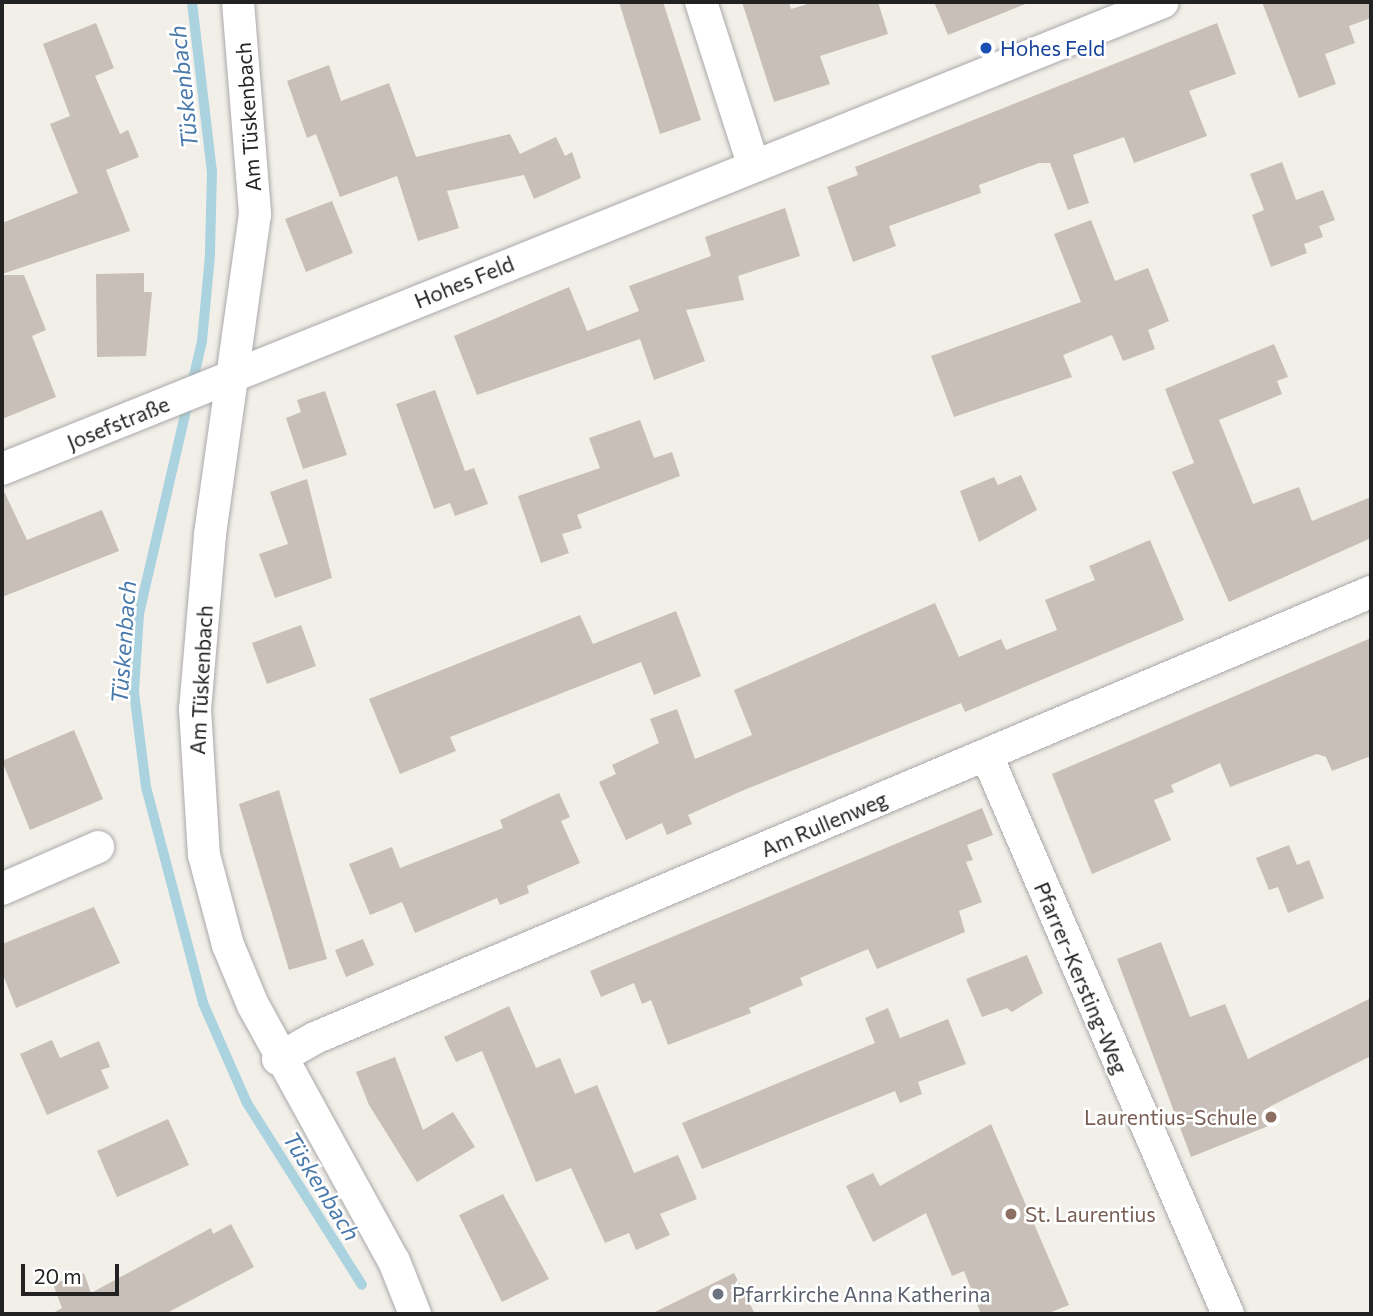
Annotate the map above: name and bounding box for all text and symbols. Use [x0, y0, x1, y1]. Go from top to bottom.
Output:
water label: Tüskenbach [163, 24, 203, 150]
place label: Hohes Feld [1000, 35, 1105, 61]
marker: Hohes Feld [978, 40, 994, 56]
street label: Am Tüskenbach [230, 41, 266, 193]
street label: Hohes Feld [411, 251, 517, 313]
street label: Josefstraße [63, 391, 173, 455]
water label: Tüskenbach [105, 579, 141, 705]
street label: Am Tüskenbach [185, 605, 217, 755]
street label: Am Rullenweg [757, 786, 891, 862]
street label: Pfarrer-Kersting-Weg [1029, 878, 1133, 1078]
place label: Laurentius-Schule [1084, 1104, 1257, 1130]
marker: Laurentius-Schule [1263, 1109, 1279, 1125]
water label: Tüskenbach [278, 1126, 366, 1246]
place label: St. Laurentius [1025, 1201, 1156, 1227]
marker: St. Laurentius [1003, 1206, 1019, 1222]
scale bar [24, 1250, 122, 1294]
text: 20 m [34, 1263, 82, 1288]
place label: Pfarrkirche Anna Katherina [732, 1281, 991, 1307]
marker: Pfarrkirche Anna Katherina [710, 1286, 726, 1302]

